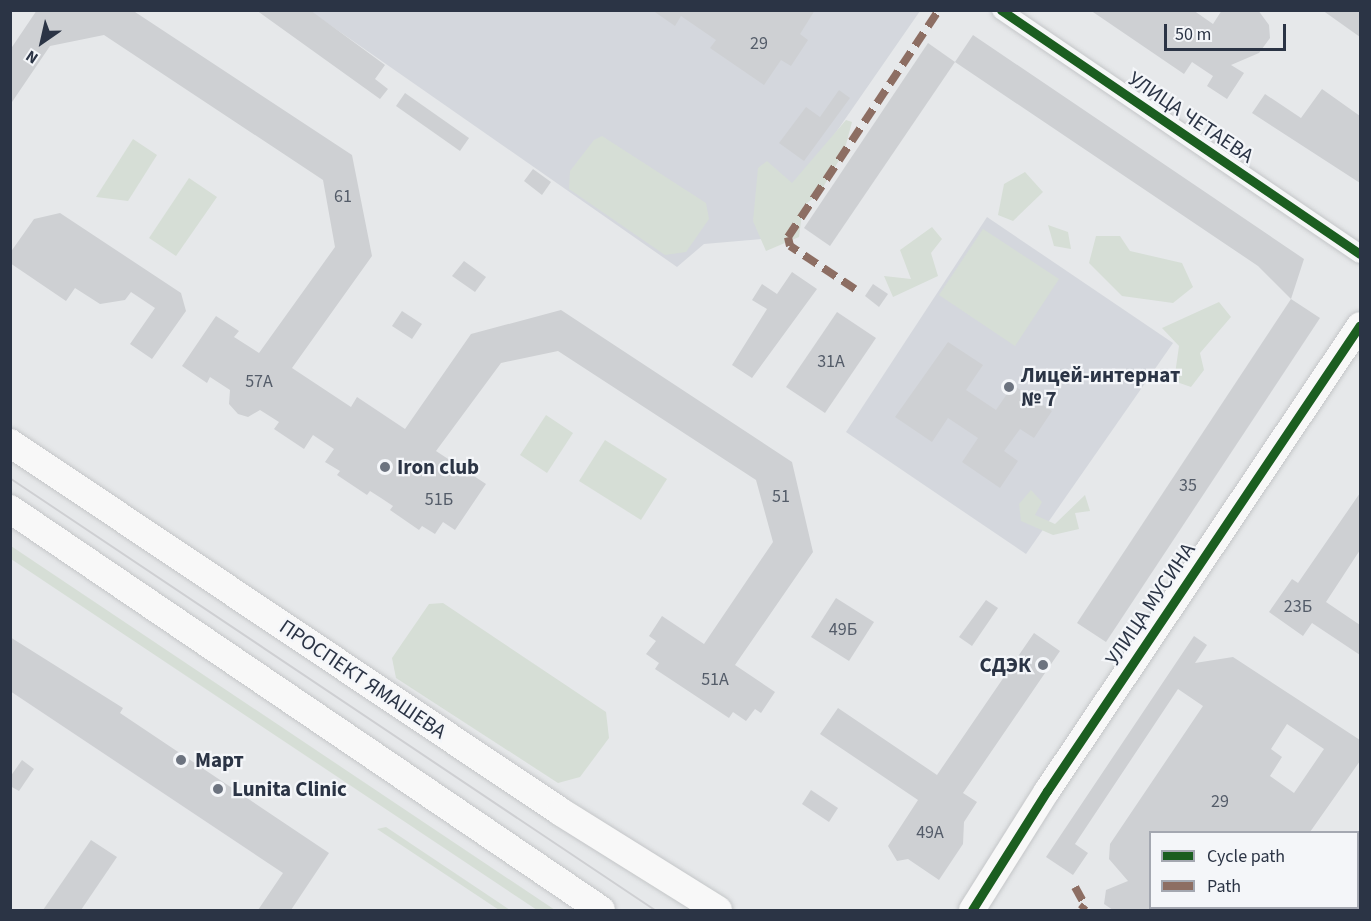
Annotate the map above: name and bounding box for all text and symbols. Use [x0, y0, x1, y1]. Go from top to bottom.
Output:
north arrow [12, 12, 72, 72]
scale bar [1167, 12, 1288, 50]
text: 50 m [1175, 22, 1211, 47]
house number: 29 [750, 33, 768, 55]
text: N [21, 45, 43, 69]
street label: УЛИЦА ЧЕТАЕВА [1123, 66, 1259, 168]
house number: 61 [334, 186, 352, 208]
house number: 31А [817, 351, 845, 373]
place label: Лицей-интернат № 7 [1021, 362, 1180, 412]
house number: 57А [245, 371, 273, 393]
marker: Лицей-интернат № 7 [1002, 380, 1016, 394]
place label: Iron club [397, 454, 479, 480]
marker: Iron club [378, 460, 392, 474]
house number: 35 [1179, 475, 1197, 497]
house number: 51 [772, 486, 790, 508]
house number: 51Б [425, 489, 453, 511]
street label: УЛИЦА МУСИНА [1100, 538, 1200, 670]
house number: 23Б [1284, 596, 1312, 618]
street label: ПРОСПЕКТ ЯМАШЕВА [275, 614, 451, 744]
house number: 49Б [829, 619, 857, 641]
place label: СДЭК [980, 652, 1031, 678]
marker: СДЭК [1036, 658, 1050, 672]
house number: 51А [701, 669, 729, 691]
place label: Март [195, 747, 244, 773]
marker: Март [172, 751, 190, 769]
place label: Lunita Clinic [232, 776, 347, 802]
marker: Lunita Clinic [209, 780, 227, 798]
house number: 29 [1211, 791, 1229, 813]
house number: 49А [916, 822, 944, 844]
legend [1149, 831, 1359, 909]
text: Cycle path [1207, 844, 1285, 869]
text: Path [1207, 874, 1241, 899]

